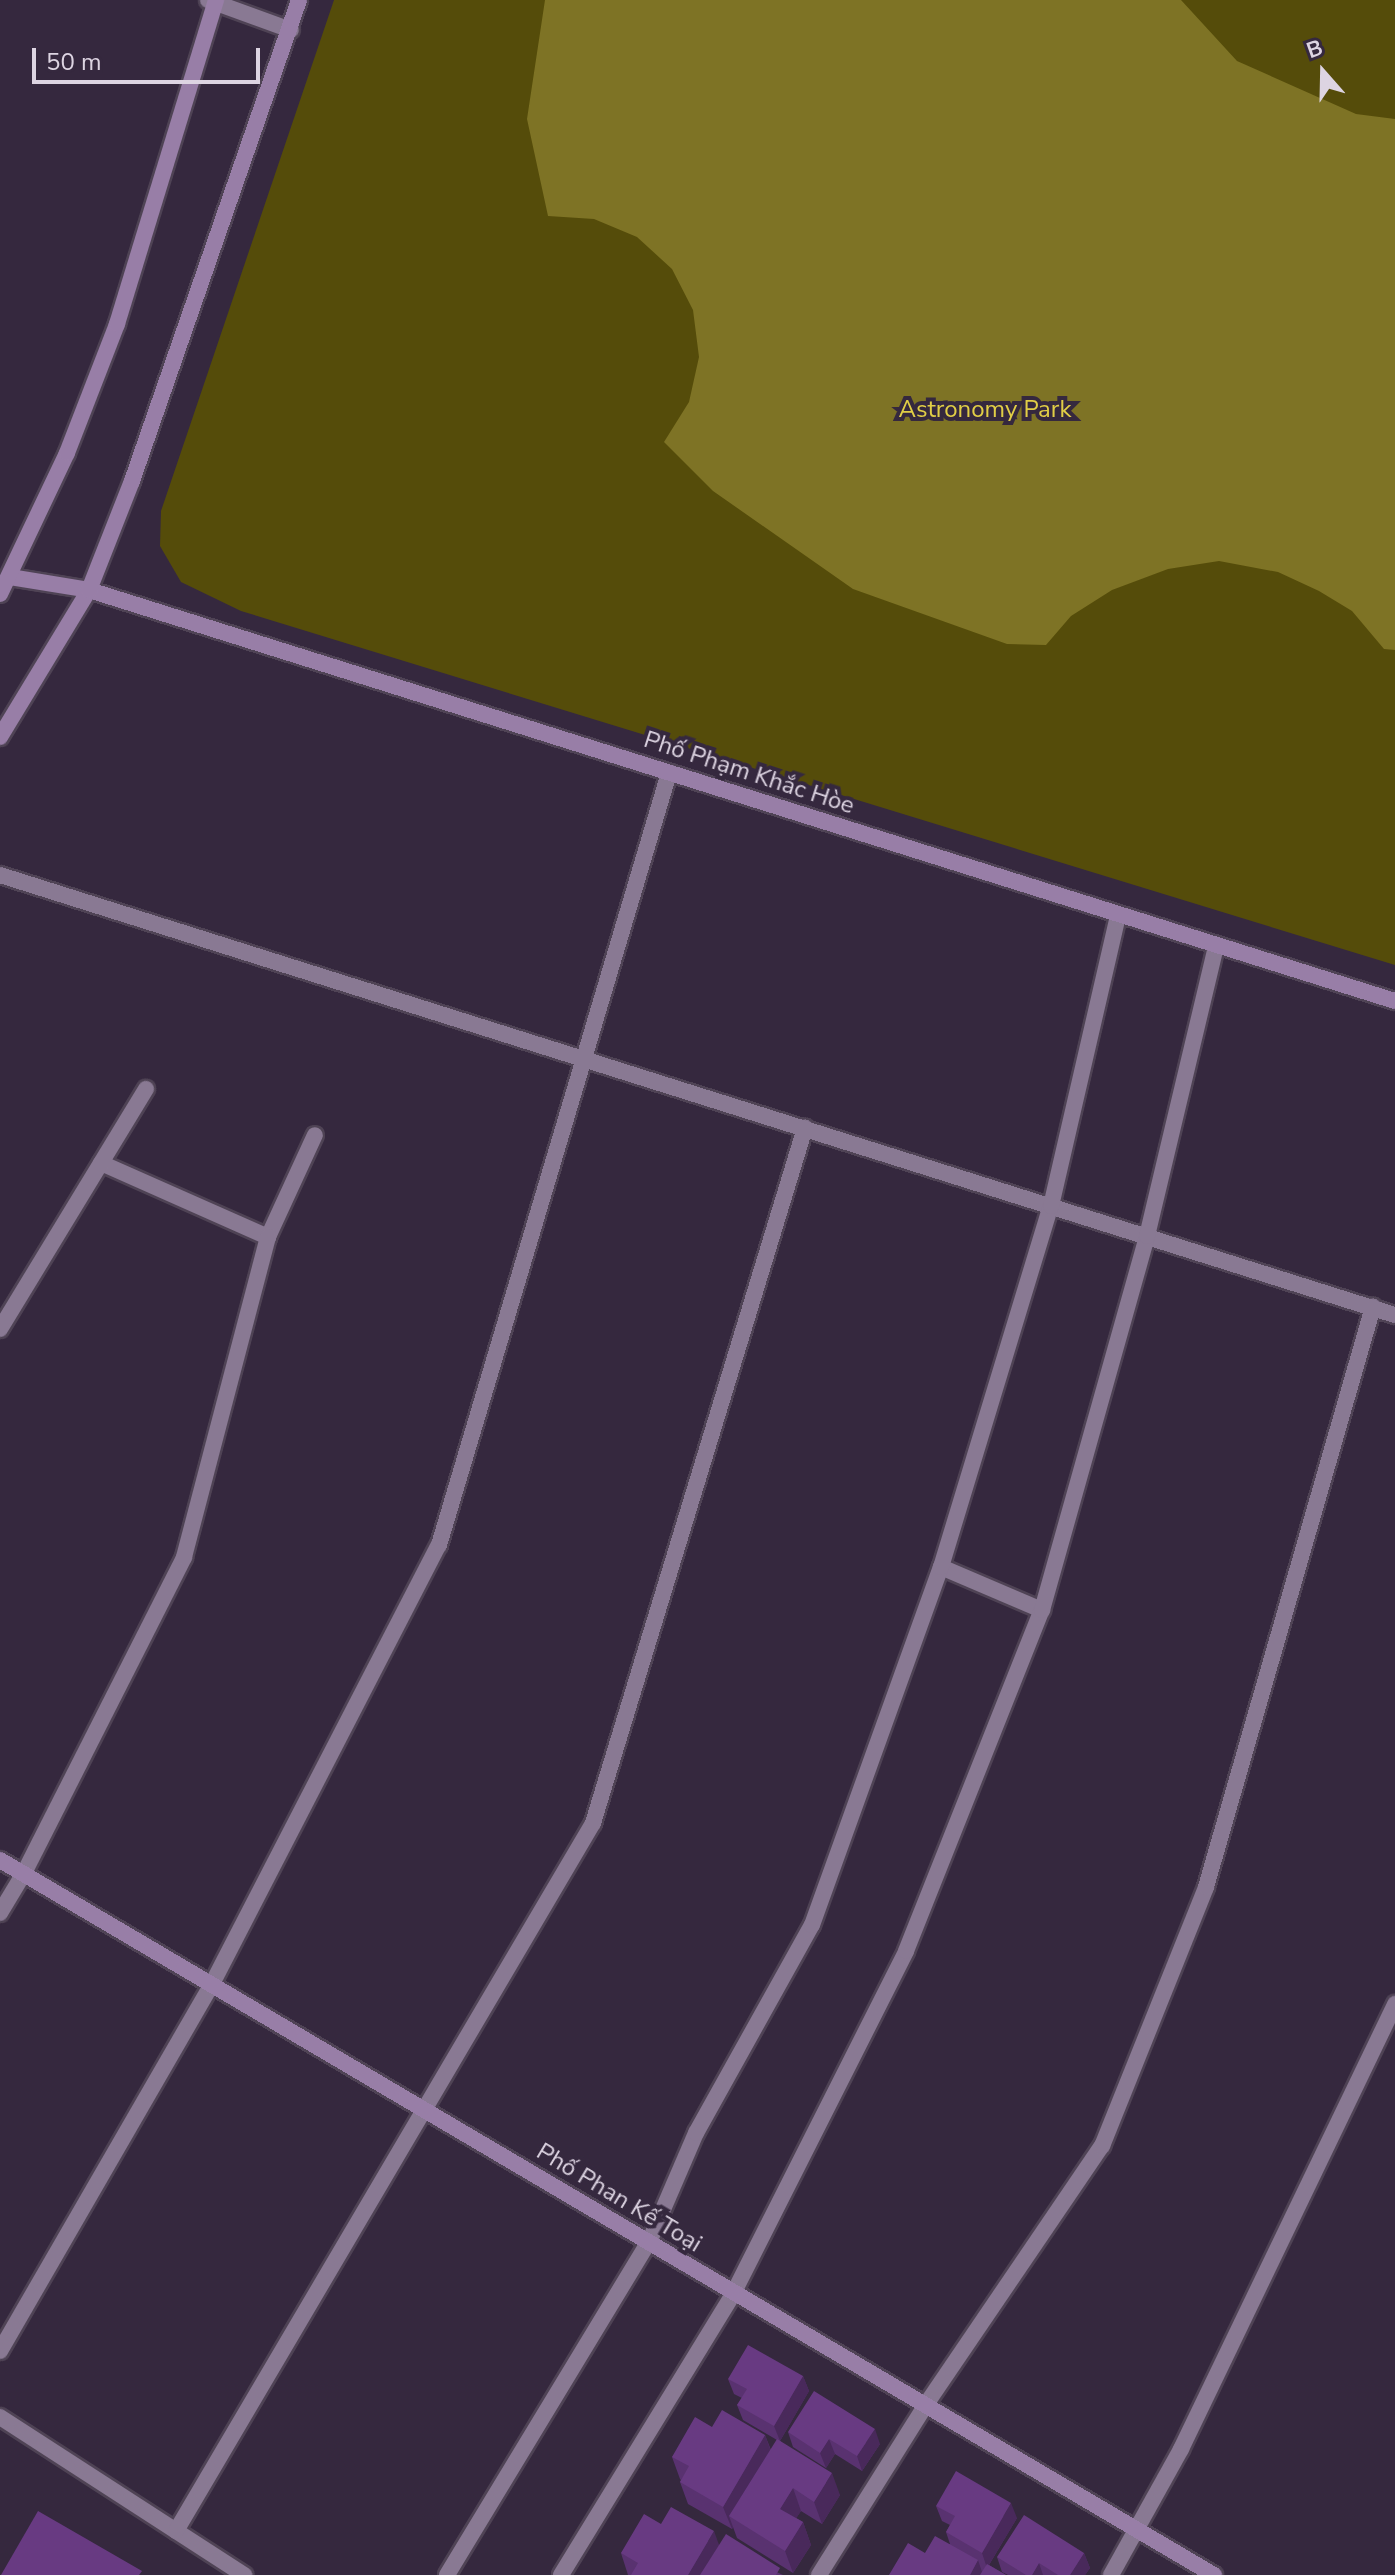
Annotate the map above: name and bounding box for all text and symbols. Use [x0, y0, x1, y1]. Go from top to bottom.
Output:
scale bar [36, 32, 264, 82]
north arrow [1283, 32, 1363, 112]
text: B [1303, 33, 1327, 66]
text: 50 m [46, 46, 102, 78]
park label: Astronomy Park [899, 396, 1071, 424]
street label: Phố Phạm Khắc Hòe [640, 725, 858, 821]
street label: Phố Phan Kế Toại [531, 2137, 707, 2259]

